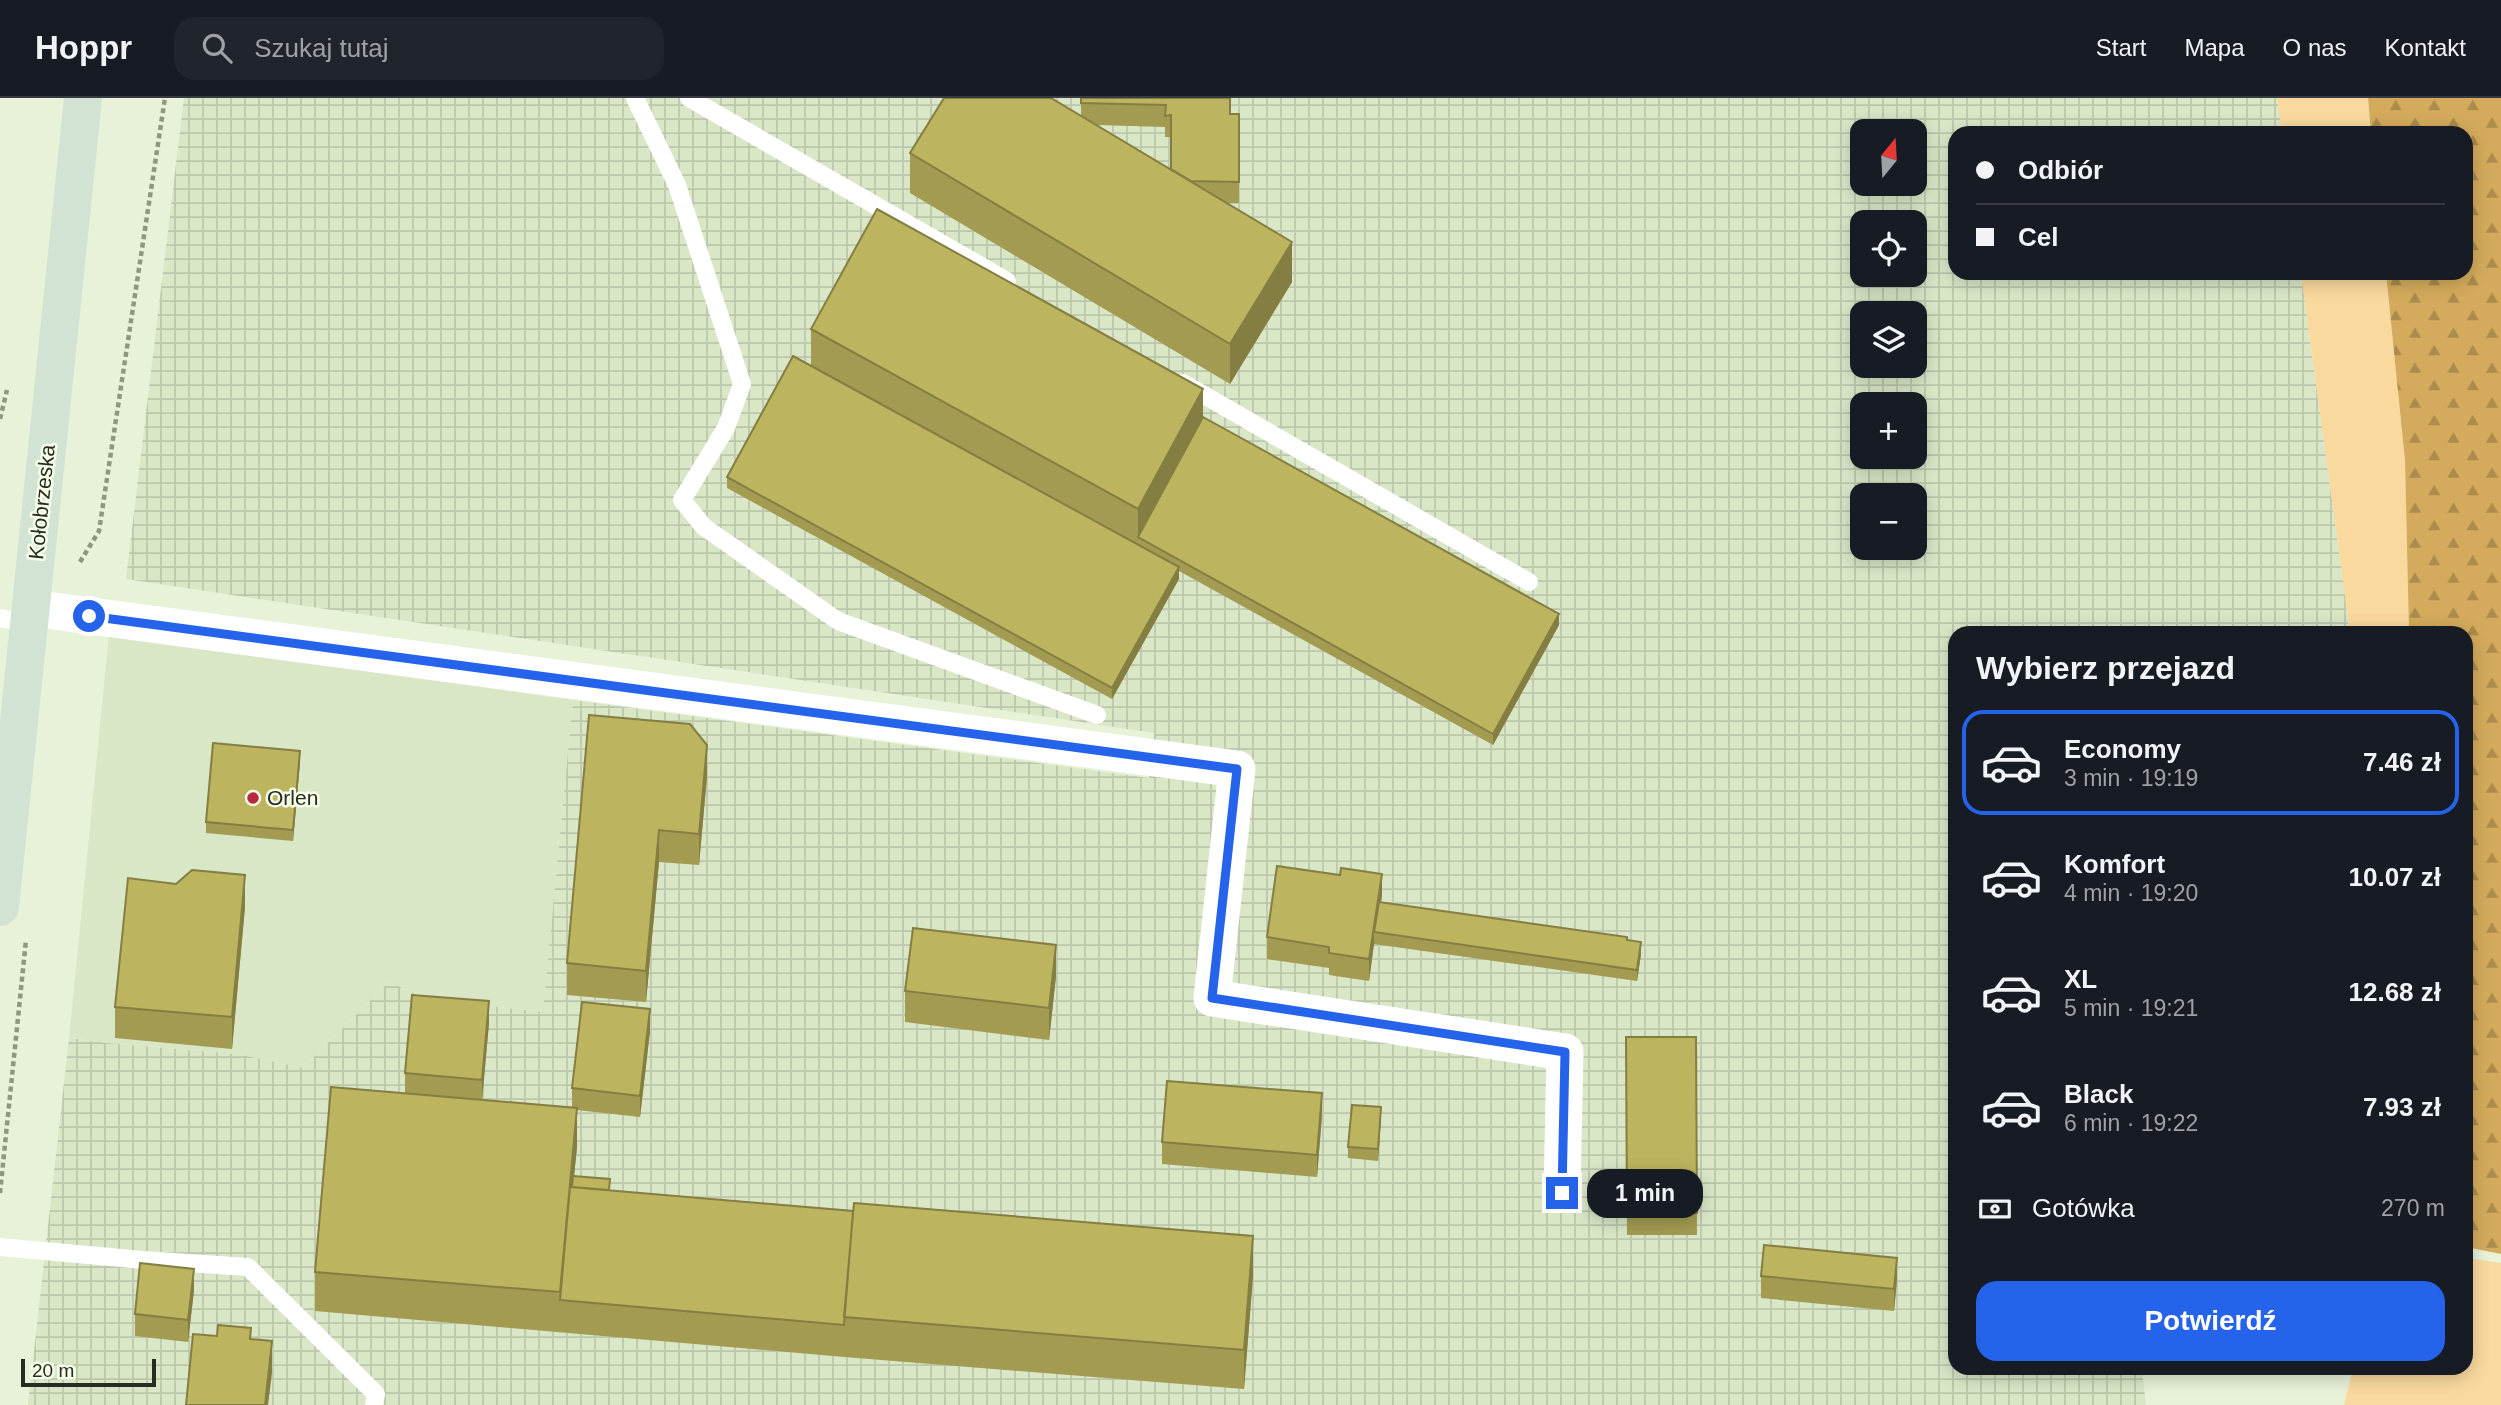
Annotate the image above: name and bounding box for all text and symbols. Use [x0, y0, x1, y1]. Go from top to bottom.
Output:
search box [174, 17, 664, 80]
text: Hoppr [35, 29, 132, 66]
icon: search [198, 29, 236, 67]
text: Szukaj tutaj [254, 33, 389, 63]
text: Start [2096, 34, 2147, 61]
text: Mapa [2185, 34, 2245, 61]
text: O nas [2283, 34, 2347, 61]
text: Kontakt [2385, 34, 2466, 61]
north arrow [1850, 119, 1927, 196]
map controls [1850, 119, 1927, 560]
text: Odbiór [2018, 155, 2103, 185]
button: locate [1850, 210, 1927, 287]
text: Cel [2018, 222, 2058, 252]
button: layers [1850, 301, 1927, 378]
button: + [1850, 392, 1927, 469]
street label: Kołobrzeska [24, 443, 59, 561]
button: − [1850, 483, 1927, 560]
route start [73, 600, 105, 632]
text: Wybierz przejazd [1976, 650, 2235, 686]
icon: car [1980, 731, 2043, 794]
text: Economy [2064, 734, 2181, 764]
text: 7.46 zł [2363, 747, 2441, 777]
text: 3 min · 19:19 [2064, 765, 2198, 791]
place label: Orlen [267, 786, 318, 809]
marker: Orlen [245, 790, 261, 806]
icon: car [1980, 846, 2043, 909]
text: Komfort [2064, 849, 2165, 879]
text: 10.07 zł [2348, 862, 2441, 892]
text: 4 min · 19:20 [2064, 880, 2198, 906]
icon: car [1980, 961, 2043, 1024]
text: XL [2064, 964, 2097, 994]
text: 12.68 zł [2348, 977, 2441, 1007]
text: 5 min · 19:21 [2064, 995, 2198, 1021]
icon: car [1980, 1076, 2043, 1139]
text: Black [2064, 1079, 2133, 1109]
text: 7.93 zł [2363, 1092, 2441, 1122]
text: 6 min · 19:22 [2064, 1110, 2198, 1136]
callout: 1 min [1586, 1168, 1702, 1218]
route end [1546, 1177, 1578, 1209]
text: 1 min [1615, 1180, 1675, 1206]
icon: cash [1976, 1190, 2014, 1228]
text: Gotówka [2032, 1193, 2135, 1223]
text: 270 m [2381, 1195, 2445, 1221]
button: Potwierdź [1976, 1281, 2445, 1361]
scale bar [21, 1356, 156, 1388]
text: 20 m [32, 1360, 74, 1381]

